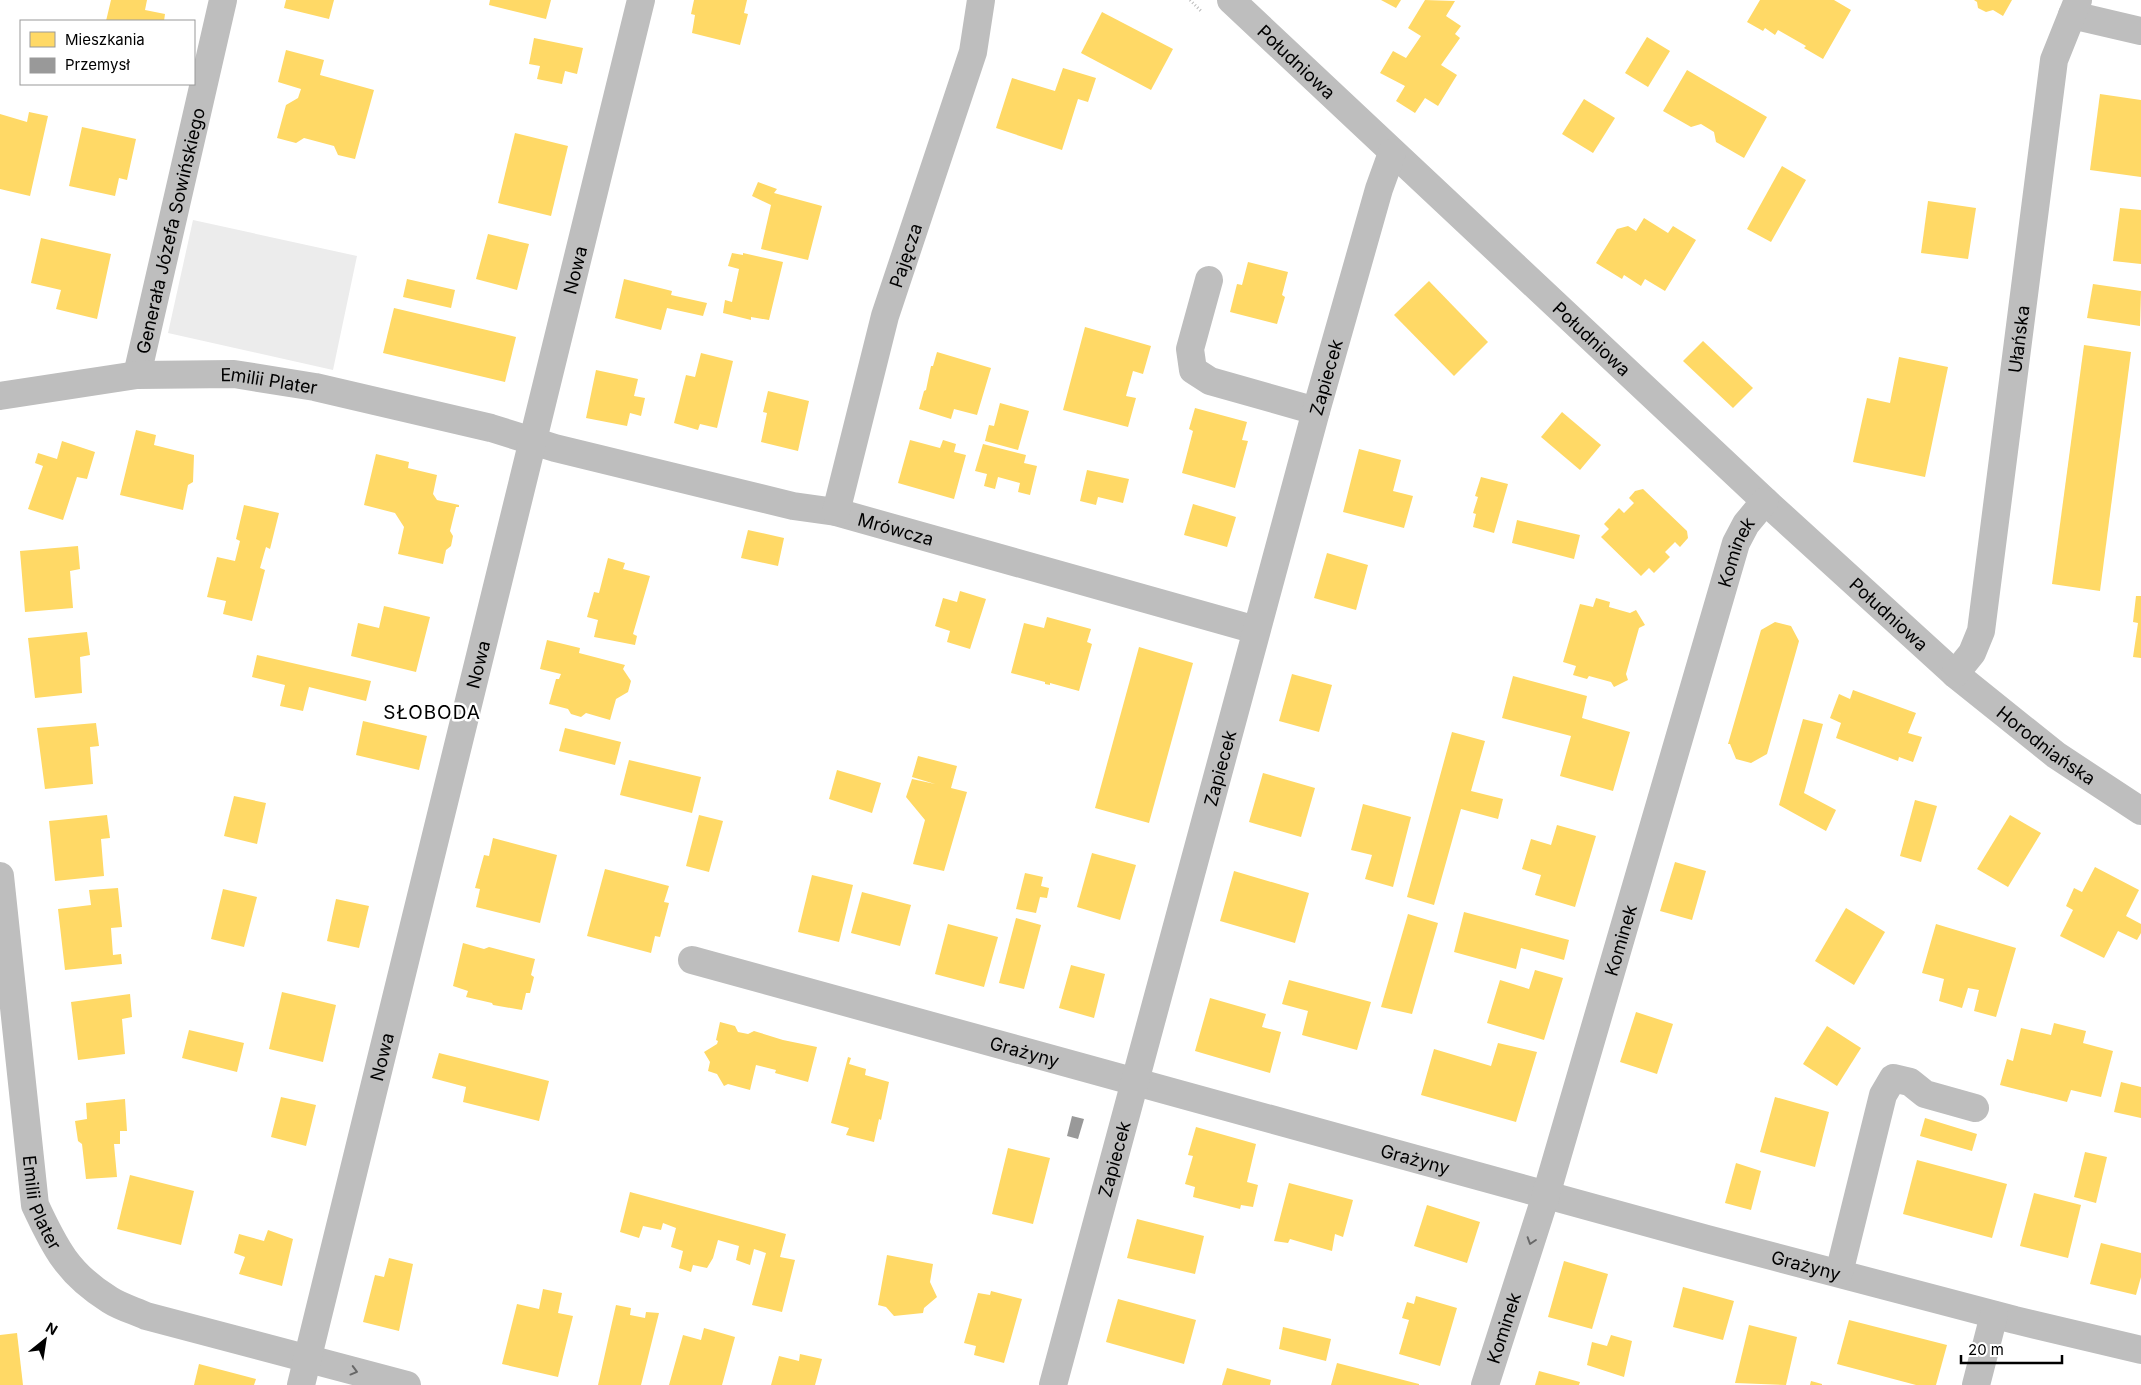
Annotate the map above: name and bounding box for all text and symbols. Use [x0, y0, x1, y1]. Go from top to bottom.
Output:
legend [20, 20, 195, 85]
street label: Południowa [1254, 20, 1340, 103]
text: Mieszkania [65, 30, 145, 49]
text: Przemysł [65, 55, 130, 74]
street label: Generała Józefa Sowińskiego [132, 106, 208, 356]
street label: Pajęcza [885, 220, 926, 290]
street label: Nowa [559, 244, 591, 296]
street label: Południowa [1549, 297, 1635, 380]
street label: Ułańska [2004, 304, 2033, 374]
street label: Zapiecek [1305, 337, 1346, 418]
street label: Emilii Plater [220, 363, 319, 398]
street label: Mrówcza [856, 508, 936, 549]
street label: Kominek [1713, 512, 1758, 589]
street label: Południowa [1846, 573, 1933, 655]
street label: Nowa [462, 638, 494, 691]
district label: SŁOBODA [383, 701, 481, 724]
street label: Horodniańska [1993, 701, 2100, 789]
street label: Zapiecek [1199, 728, 1240, 808]
street label: Kominek [1600, 902, 1641, 978]
street label: Nowa [366, 1031, 398, 1083]
street label: Grażyny [988, 1032, 1062, 1071]
street label: Zapiecek [1094, 1119, 1134, 1199]
street label: Grażyny [1378, 1139, 1452, 1178]
street label: Emilii Plater [19, 1154, 66, 1253]
one-way arrow [1526, 1236, 1536, 1245]
street label: Grażyny [1769, 1246, 1843, 1284]
street label: Kominek [1482, 1290, 1525, 1366]
north arrow [20, 1315, 70, 1365]
text: N [43, 1318, 61, 1338]
scale bar [1961, 1332, 2062, 1364]
text: 20 m [1968, 1340, 2004, 1359]
one-way arrow [349, 1365, 357, 1375]

